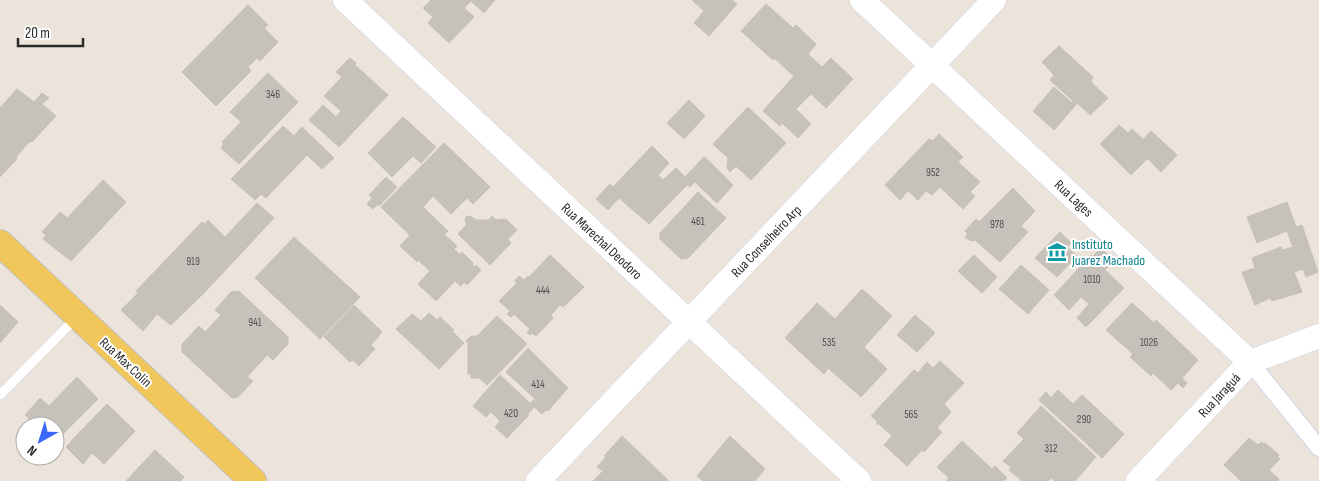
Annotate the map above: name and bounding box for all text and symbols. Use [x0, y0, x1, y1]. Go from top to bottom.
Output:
scale bar [18, 15, 82, 47]
text: 20 m [25, 24, 50, 43]
house number: 346 [266, 88, 280, 101]
house number: 952 [926, 166, 940, 179]
street label: Rua Lages [1051, 176, 1097, 221]
street label: Rua Marechal Deodoro [558, 200, 646, 283]
street label: Rua Conselheiro Arp [728, 202, 805, 281]
house number: 461 [691, 215, 705, 228]
house number: 978 [990, 218, 1004, 231]
place label: Instituto Juarez Machado [1071, 236, 1145, 269]
museum icon: Instituto Juarez Machado [1046, 241, 1068, 263]
house number: 919 [186, 255, 200, 268]
house number: 1010 [1083, 273, 1101, 286]
house number: 444 [536, 284, 550, 297]
house number: 941 [248, 316, 262, 329]
street label: Rua Max Colin [96, 334, 155, 391]
house number: 535 [822, 336, 836, 349]
house number: 1026 [1140, 336, 1158, 349]
street label: Rua Jaraguá [1195, 370, 1244, 421]
house number: 414 [531, 378, 545, 391]
house number: 420 [504, 407, 518, 420]
house number: 565 [904, 408, 918, 421]
house number: 290 [1077, 413, 1091, 426]
north arrow [15, 416, 65, 466]
text: N [24, 442, 40, 460]
house number: 312 [1044, 442, 1058, 455]

